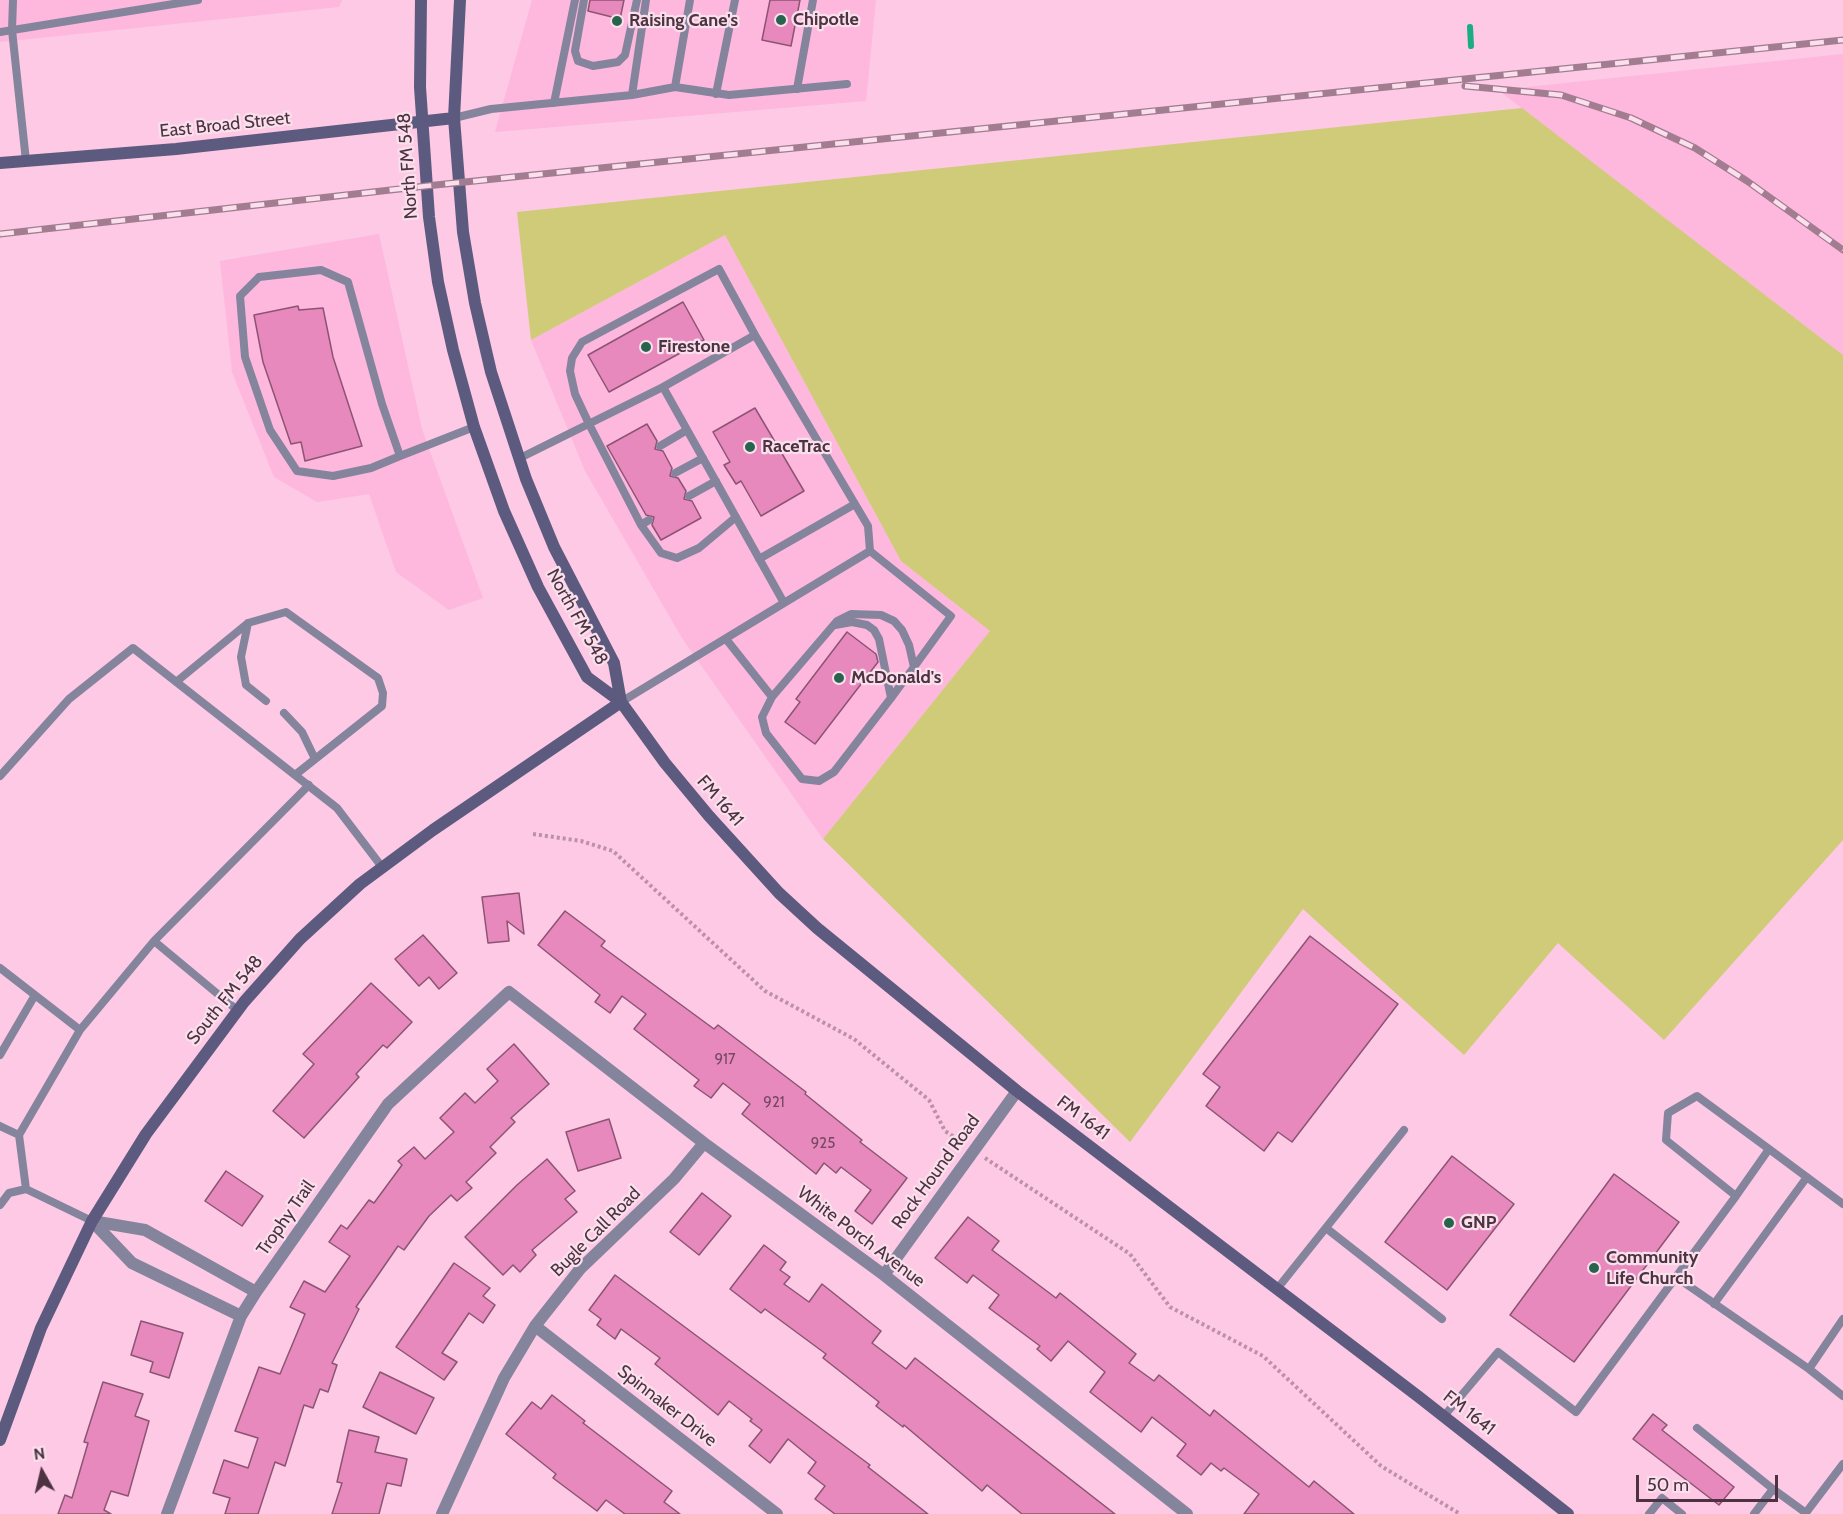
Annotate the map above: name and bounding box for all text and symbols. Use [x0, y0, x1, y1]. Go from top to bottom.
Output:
place label: Chipotle [793, 9, 859, 31]
place label: Raising Cane's [629, 10, 738, 32]
marker: Chipotle [774, 13, 788, 27]
marker: Raising Cane's [610, 14, 624, 28]
street label: East Broad Street [159, 107, 291, 143]
street label: North FM 548 [394, 112, 422, 220]
place label: Firestone [658, 336, 730, 358]
marker: Firestone [639, 340, 653, 354]
place label: RaceTrac [762, 436, 830, 458]
marker: RaceTrac [743, 440, 757, 454]
street label: North FM 548 [542, 565, 612, 669]
place label: McDonald's [851, 667, 941, 689]
marker: McDonald's [832, 671, 846, 685]
street label: FM 1641 [692, 771, 748, 831]
street label: South FM 548 [182, 951, 268, 1049]
house number: 917 [715, 1051, 735, 1069]
street label: FM 1641 [1052, 1091, 1114, 1145]
house number: 921 [763, 1094, 785, 1112]
street label: Rock Hound Road [887, 1111, 985, 1233]
house number: 925 [811, 1135, 835, 1153]
street label: Trophy Trail [252, 1176, 320, 1260]
street label: White Porch Avenue [793, 1182, 929, 1292]
street label: Bugle Call Road [547, 1183, 645, 1281]
place label: GNP [1461, 1212, 1496, 1234]
marker: GNP [1442, 1216, 1456, 1230]
place label: Community Life Church [1606, 1247, 1698, 1290]
marker: Community Life Church [1587, 1261, 1601, 1275]
street label: Spinnaker Drive [613, 1361, 721, 1451]
street label: FM 1641 [1439, 1386, 1499, 1440]
north arrow [12, 1442, 72, 1502]
text: N [33, 1443, 46, 1464]
scale bar [1639, 1463, 1782, 1501]
text: 50 m [1647, 1474, 1689, 1496]

